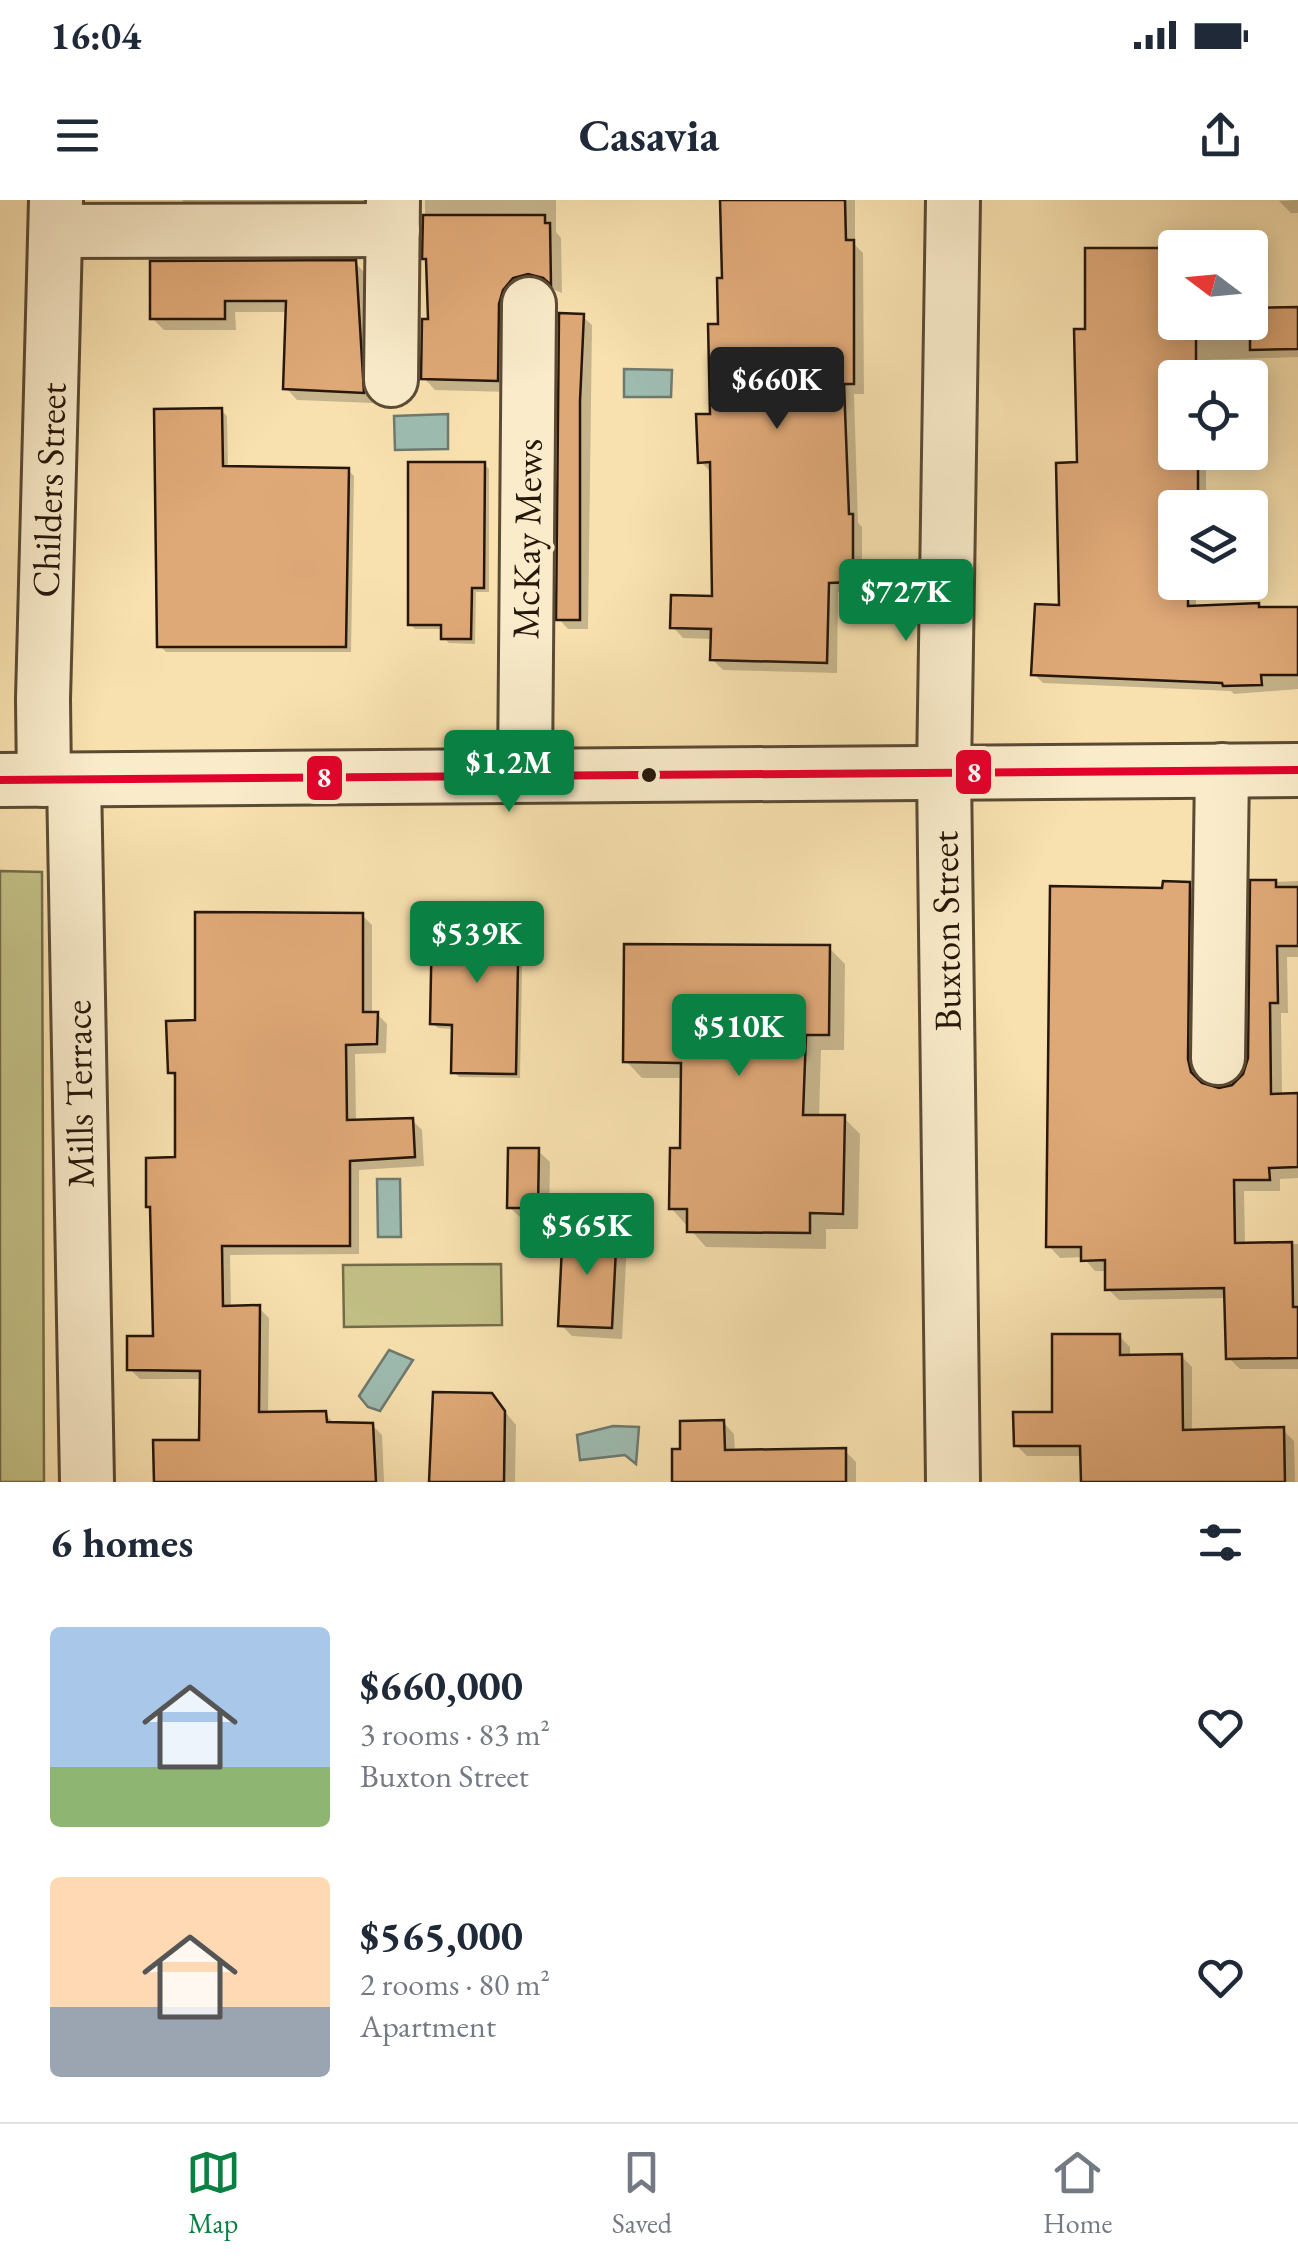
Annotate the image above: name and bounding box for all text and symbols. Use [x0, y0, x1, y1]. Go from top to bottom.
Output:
text: 16:04 [50, 11, 141, 60]
text: Casavia [579, 106, 719, 164]
icon: menu [50, 108, 105, 163]
icon: share [1193, 108, 1248, 163]
north arrow [1158, 230, 1268, 340]
map controls [1158, 230, 1268, 600]
pin: $660K [707, 347, 847, 432]
text: $660K [732, 358, 822, 400]
button: locate [1158, 360, 1268, 470]
street label: Childers Street [20, 382, 77, 598]
street label: McKay Mews [500, 438, 553, 640]
button: layers [1158, 490, 1268, 600]
pin: $727K [836, 559, 976, 644]
text: $727K [861, 570, 951, 612]
pin: $1.2M [439, 730, 579, 815]
text: $1.2M [466, 741, 552, 783]
line badge: 8 [954, 748, 993, 796]
line badge: 8 [305, 754, 344, 802]
text: 8 [967, 754, 981, 790]
text: 8 [317, 759, 331, 795]
unlabelled marker [639, 765, 659, 785]
street label: Buxton Street [919, 830, 972, 1032]
pin: $539K [407, 901, 547, 986]
text: $539K [432, 912, 522, 954]
pin: $510K [669, 994, 809, 1079]
street label: Mills Terrace [52, 1000, 105, 1188]
text: $510K [694, 1005, 784, 1047]
pin: $565K [517, 1193, 657, 1278]
text: $565K [542, 1204, 632, 1246]
text: 6 homes [50, 1515, 193, 1570]
icon: filters [1193, 1515, 1248, 1570]
text: $660,000 [360, 1658, 523, 1713]
icon: home [130, 1667, 250, 1787]
icon: heart [1193, 1700, 1248, 1755]
text: 3 rooms · 83 m² [360, 1713, 550, 1755]
text: Buxton Street [360, 1755, 529, 1797]
text: $565,000 [360, 1908, 523, 1963]
icon: home [130, 1917, 250, 2037]
icon: heart [1193, 1950, 1248, 2005]
text: 2 rooms · 80 m² [360, 1963, 550, 2005]
text: Apartment [360, 2005, 496, 2047]
tab: Map [186, 2145, 241, 2241]
tab: Saved [612, 2145, 672, 2241]
tab: Home [1043, 2145, 1112, 2241]

